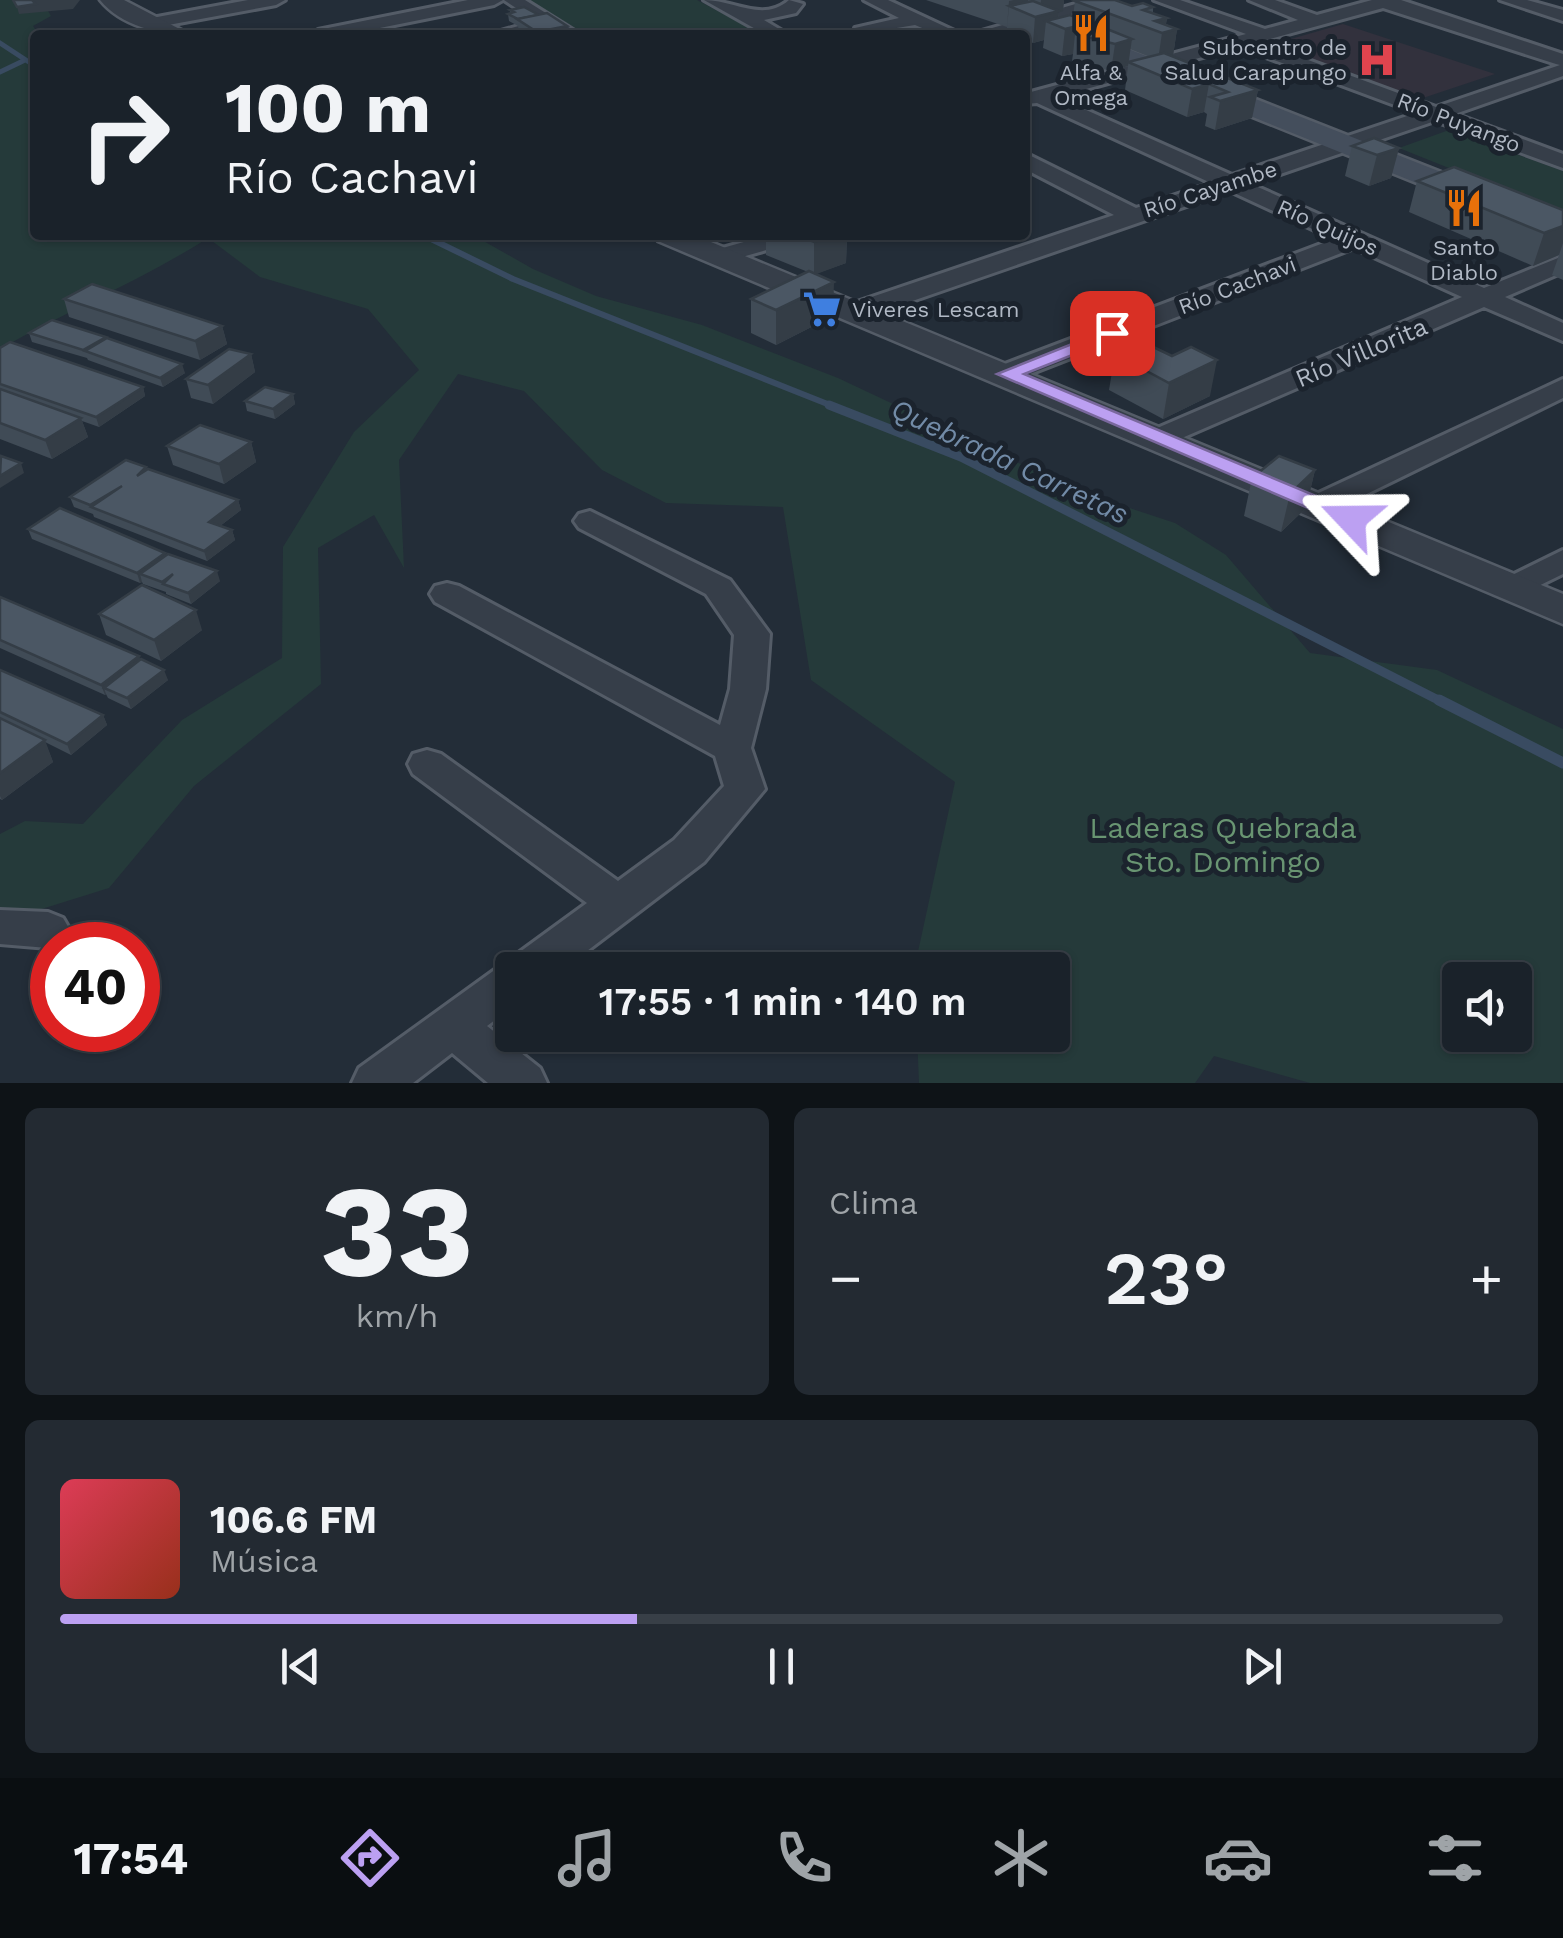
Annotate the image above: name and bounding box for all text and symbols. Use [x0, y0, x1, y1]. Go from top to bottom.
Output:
restaurant icon: Alfa & Omega [1070, 12, 1112, 54]
place label: Subcentro de Salud Carapungo [1165, 35, 1347, 85]
hospital icon: Subcentro de Salud Carapungo [1356, 39, 1398, 81]
place label: Alfa & Omega [1054, 60, 1128, 110]
text: 100 m [225, 67, 431, 149]
icon: right [60, 70, 190, 200]
street label: Río Puyango [1394, 87, 1524, 157]
text: Río Cachavi [225, 151, 479, 204]
street label: Río Cayambe [1140, 156, 1280, 223]
restaurant icon: Santo Diablo [1443, 187, 1485, 229]
street label: Río Quijos [1274, 194, 1382, 261]
place label: Santo Diablo [1430, 235, 1498, 285]
street label: Río Cachavi [1175, 252, 1300, 319]
supermarket icon: Viveres Lescam [801, 288, 843, 330]
pin [1070, 291, 1155, 376]
place label: Viveres Lescam [852, 297, 1020, 322]
icon: arrive [1085, 306, 1140, 361]
street label: Río Villorita [1291, 312, 1432, 393]
water label: Quebrada Carretas [886, 392, 1134, 531]
position arrow [1299, 467, 1403, 571]
park label: Laderas Quebrada Sto. Domingo [1089, 810, 1357, 879]
speed limit sign: 40 [30, 922, 160, 1052]
map controls [1442, 962, 1532, 1052]
button: sound [1442, 962, 1532, 1052]
text: 17:55 · 1 min · 140 m [599, 980, 966, 1024]
text: 33 [320, 1155, 474, 1308]
text: Clima [829, 1184, 918, 1222]
text: 23° [1104, 1234, 1228, 1322]
text: − [829, 1246, 862, 1310]
text: + [1470, 1246, 1503, 1310]
text: km/h [356, 1297, 438, 1335]
text: 106.6 FM [210, 1498, 377, 1542]
text: Música [210, 1542, 318, 1580]
icon: previous [273, 1639, 328, 1694]
icon: pause [754, 1639, 809, 1694]
icon: next [1235, 1639, 1290, 1694]
icon: directions [335, 1823, 405, 1893]
icon: music [552, 1823, 622, 1893]
icon: phone [769, 1823, 839, 1893]
icon: climate [986, 1823, 1056, 1893]
icon: car [1203, 1823, 1273, 1893]
icon: filters [1420, 1823, 1490, 1893]
text: 17:54 [73, 1832, 188, 1885]

